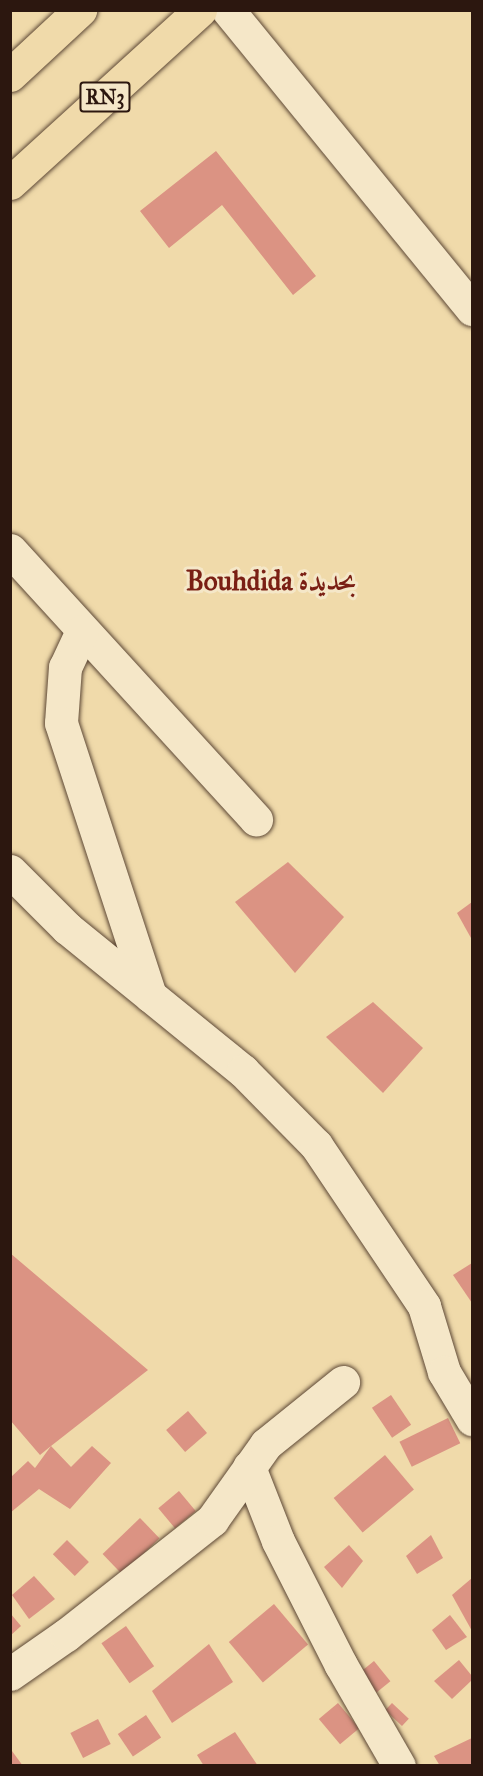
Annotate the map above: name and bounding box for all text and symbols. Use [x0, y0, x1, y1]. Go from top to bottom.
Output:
road number: RN3 [78, 80, 132, 114]
district label: Bouhdida بحديدة [186, 565, 356, 597]

